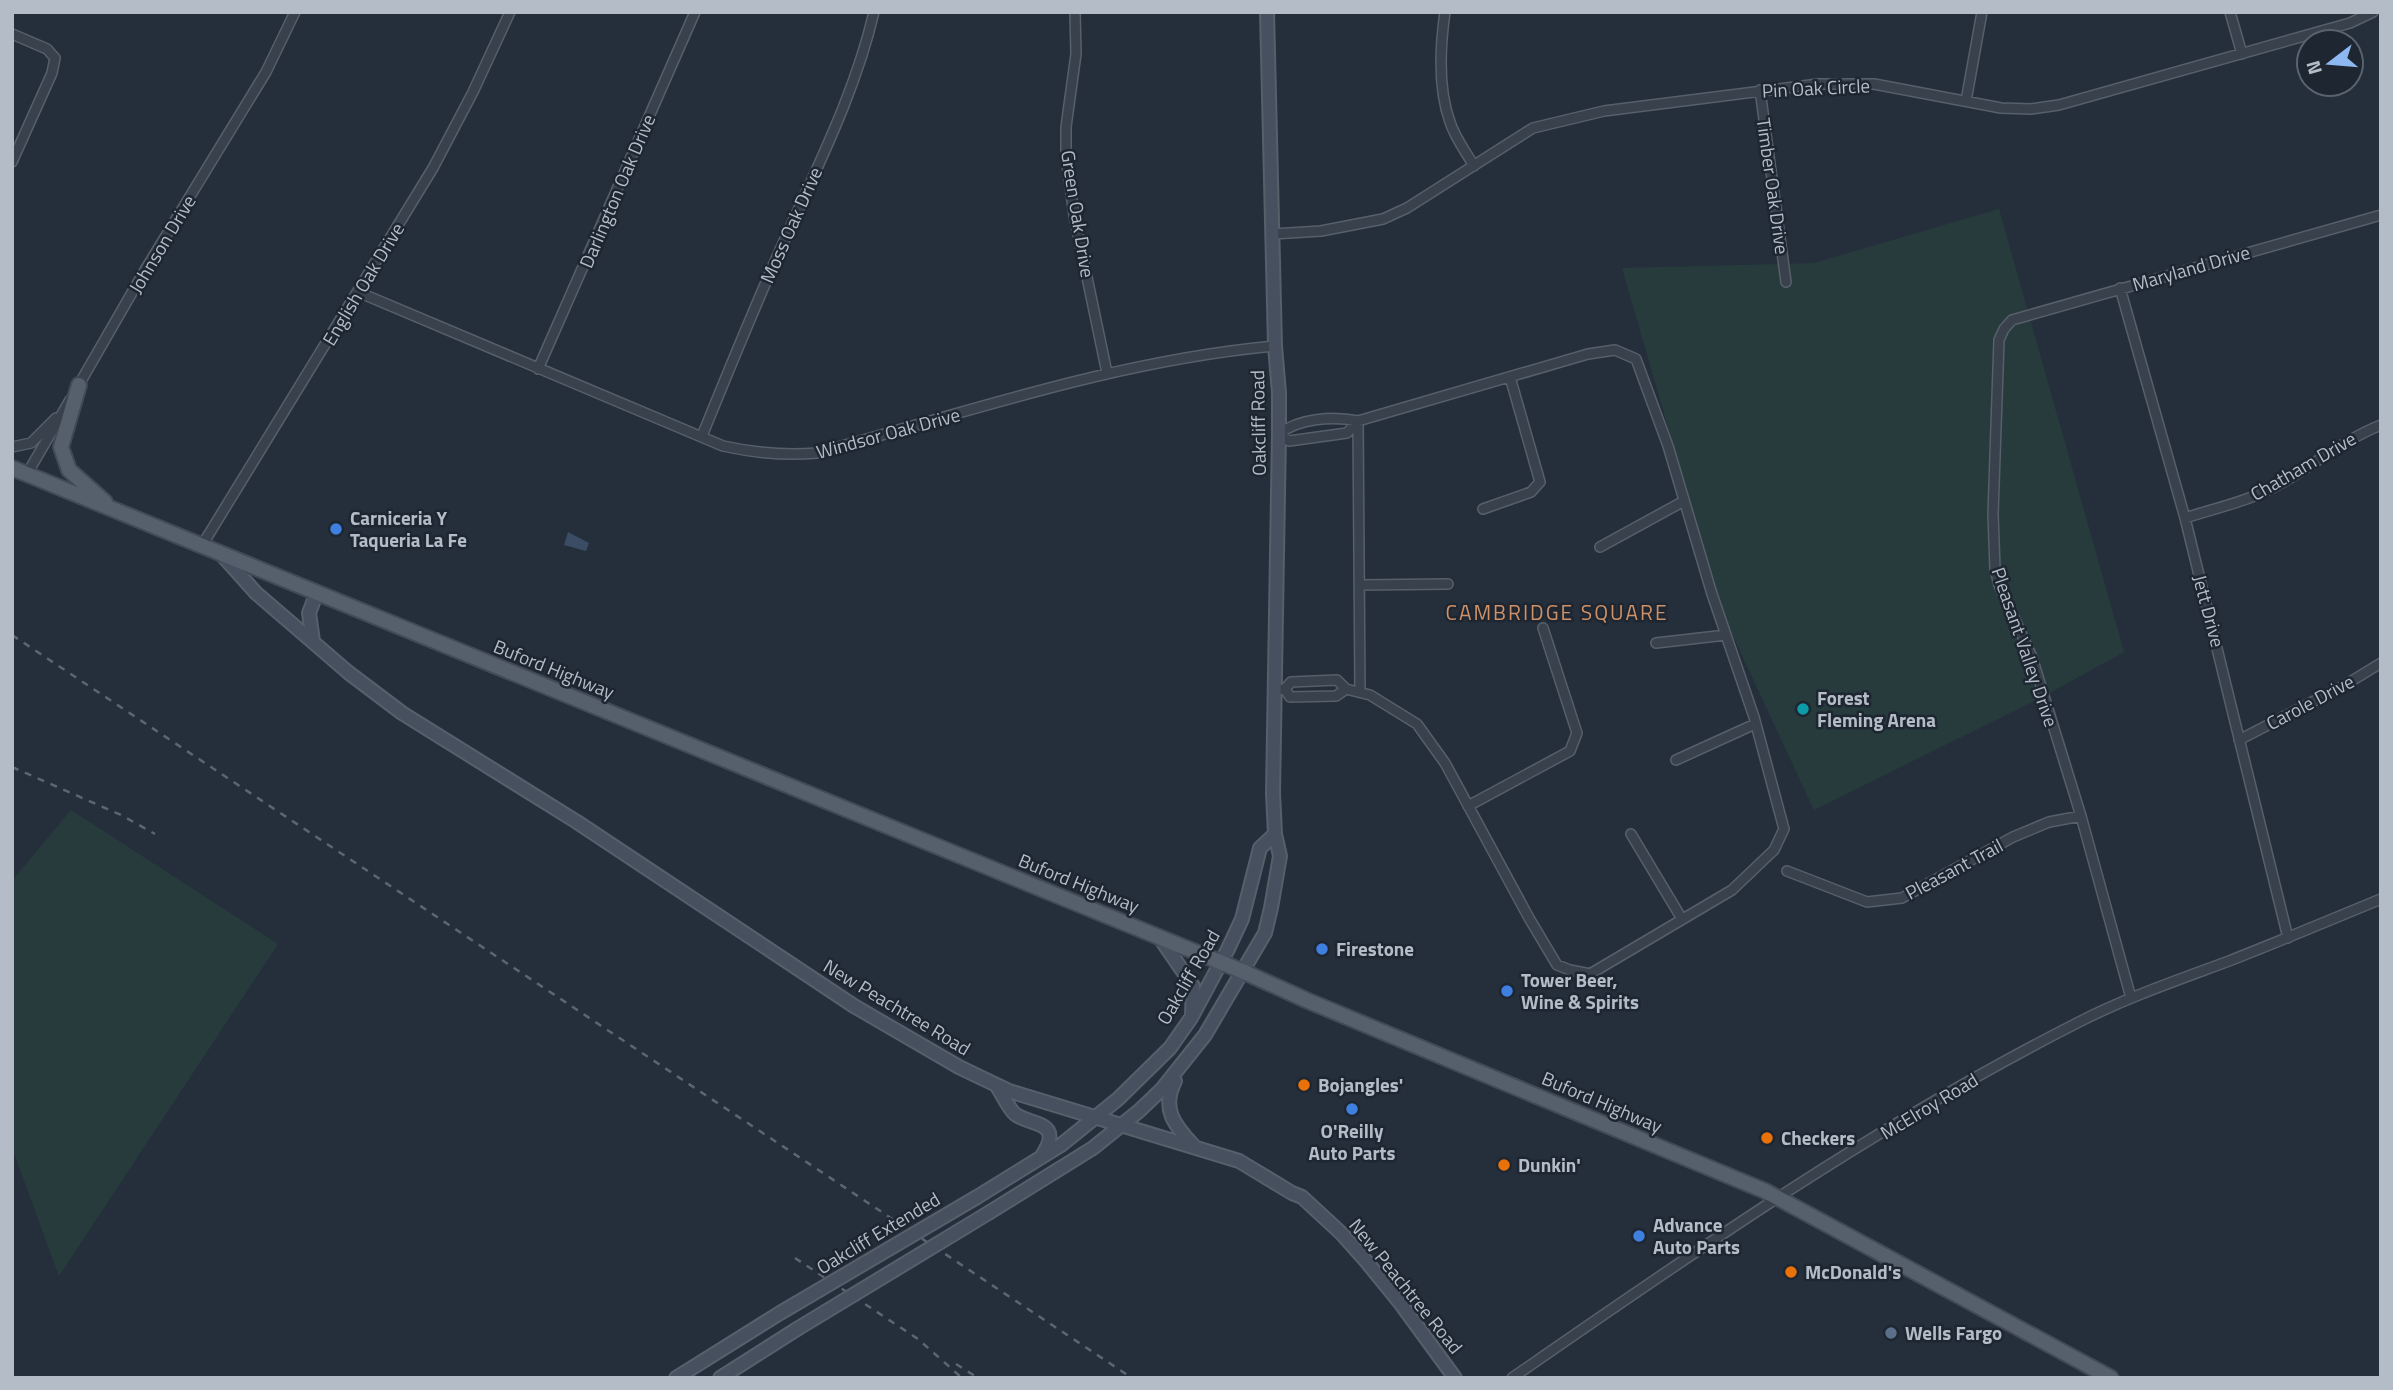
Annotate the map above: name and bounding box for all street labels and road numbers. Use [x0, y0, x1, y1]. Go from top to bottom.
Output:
street label: Pin Oak Circle [1761, 70, 1871, 105]
street label: Darlington Oak Drive [571, 109, 662, 272]
street label: Timber Oak Drive [1750, 116, 1797, 256]
street label: Green Oak Drive [1054, 148, 1103, 280]
street label: Moss Oak Drive [752, 162, 829, 288]
street label: Johnson Drive [121, 189, 202, 299]
street label: English Oak Drive [314, 217, 411, 351]
street label: Maryland Drive [2129, 237, 2253, 298]
street label: Oakcliff Road [1242, 370, 1273, 476]
street label: Windsor Oak Drive [813, 399, 963, 466]
street label: Chatham Drive [2244, 423, 2361, 508]
street label: Pleasant Valley Drive [1985, 563, 2066, 731]
street label: Jett Drive [2186, 571, 2233, 650]
street label: Buford Highway [489, 631, 619, 706]
street label: Carole Drive [2261, 666, 2359, 737]
street label: Pleasant Trail [1900, 831, 2008, 907]
street label: Buford Highway [1014, 845, 1144, 920]
street label: Oakcliff Road [1149, 924, 1227, 1030]
street label: New Peachtree Road [818, 951, 976, 1062]
street label: Buford Highway [1537, 1063, 1667, 1140]
street label: McElroy Road [1874, 1065, 1983, 1146]
street label: Oakcliff Extended [810, 1184, 945, 1281]
street label: New Peachtree Road [1343, 1212, 1470, 1360]

